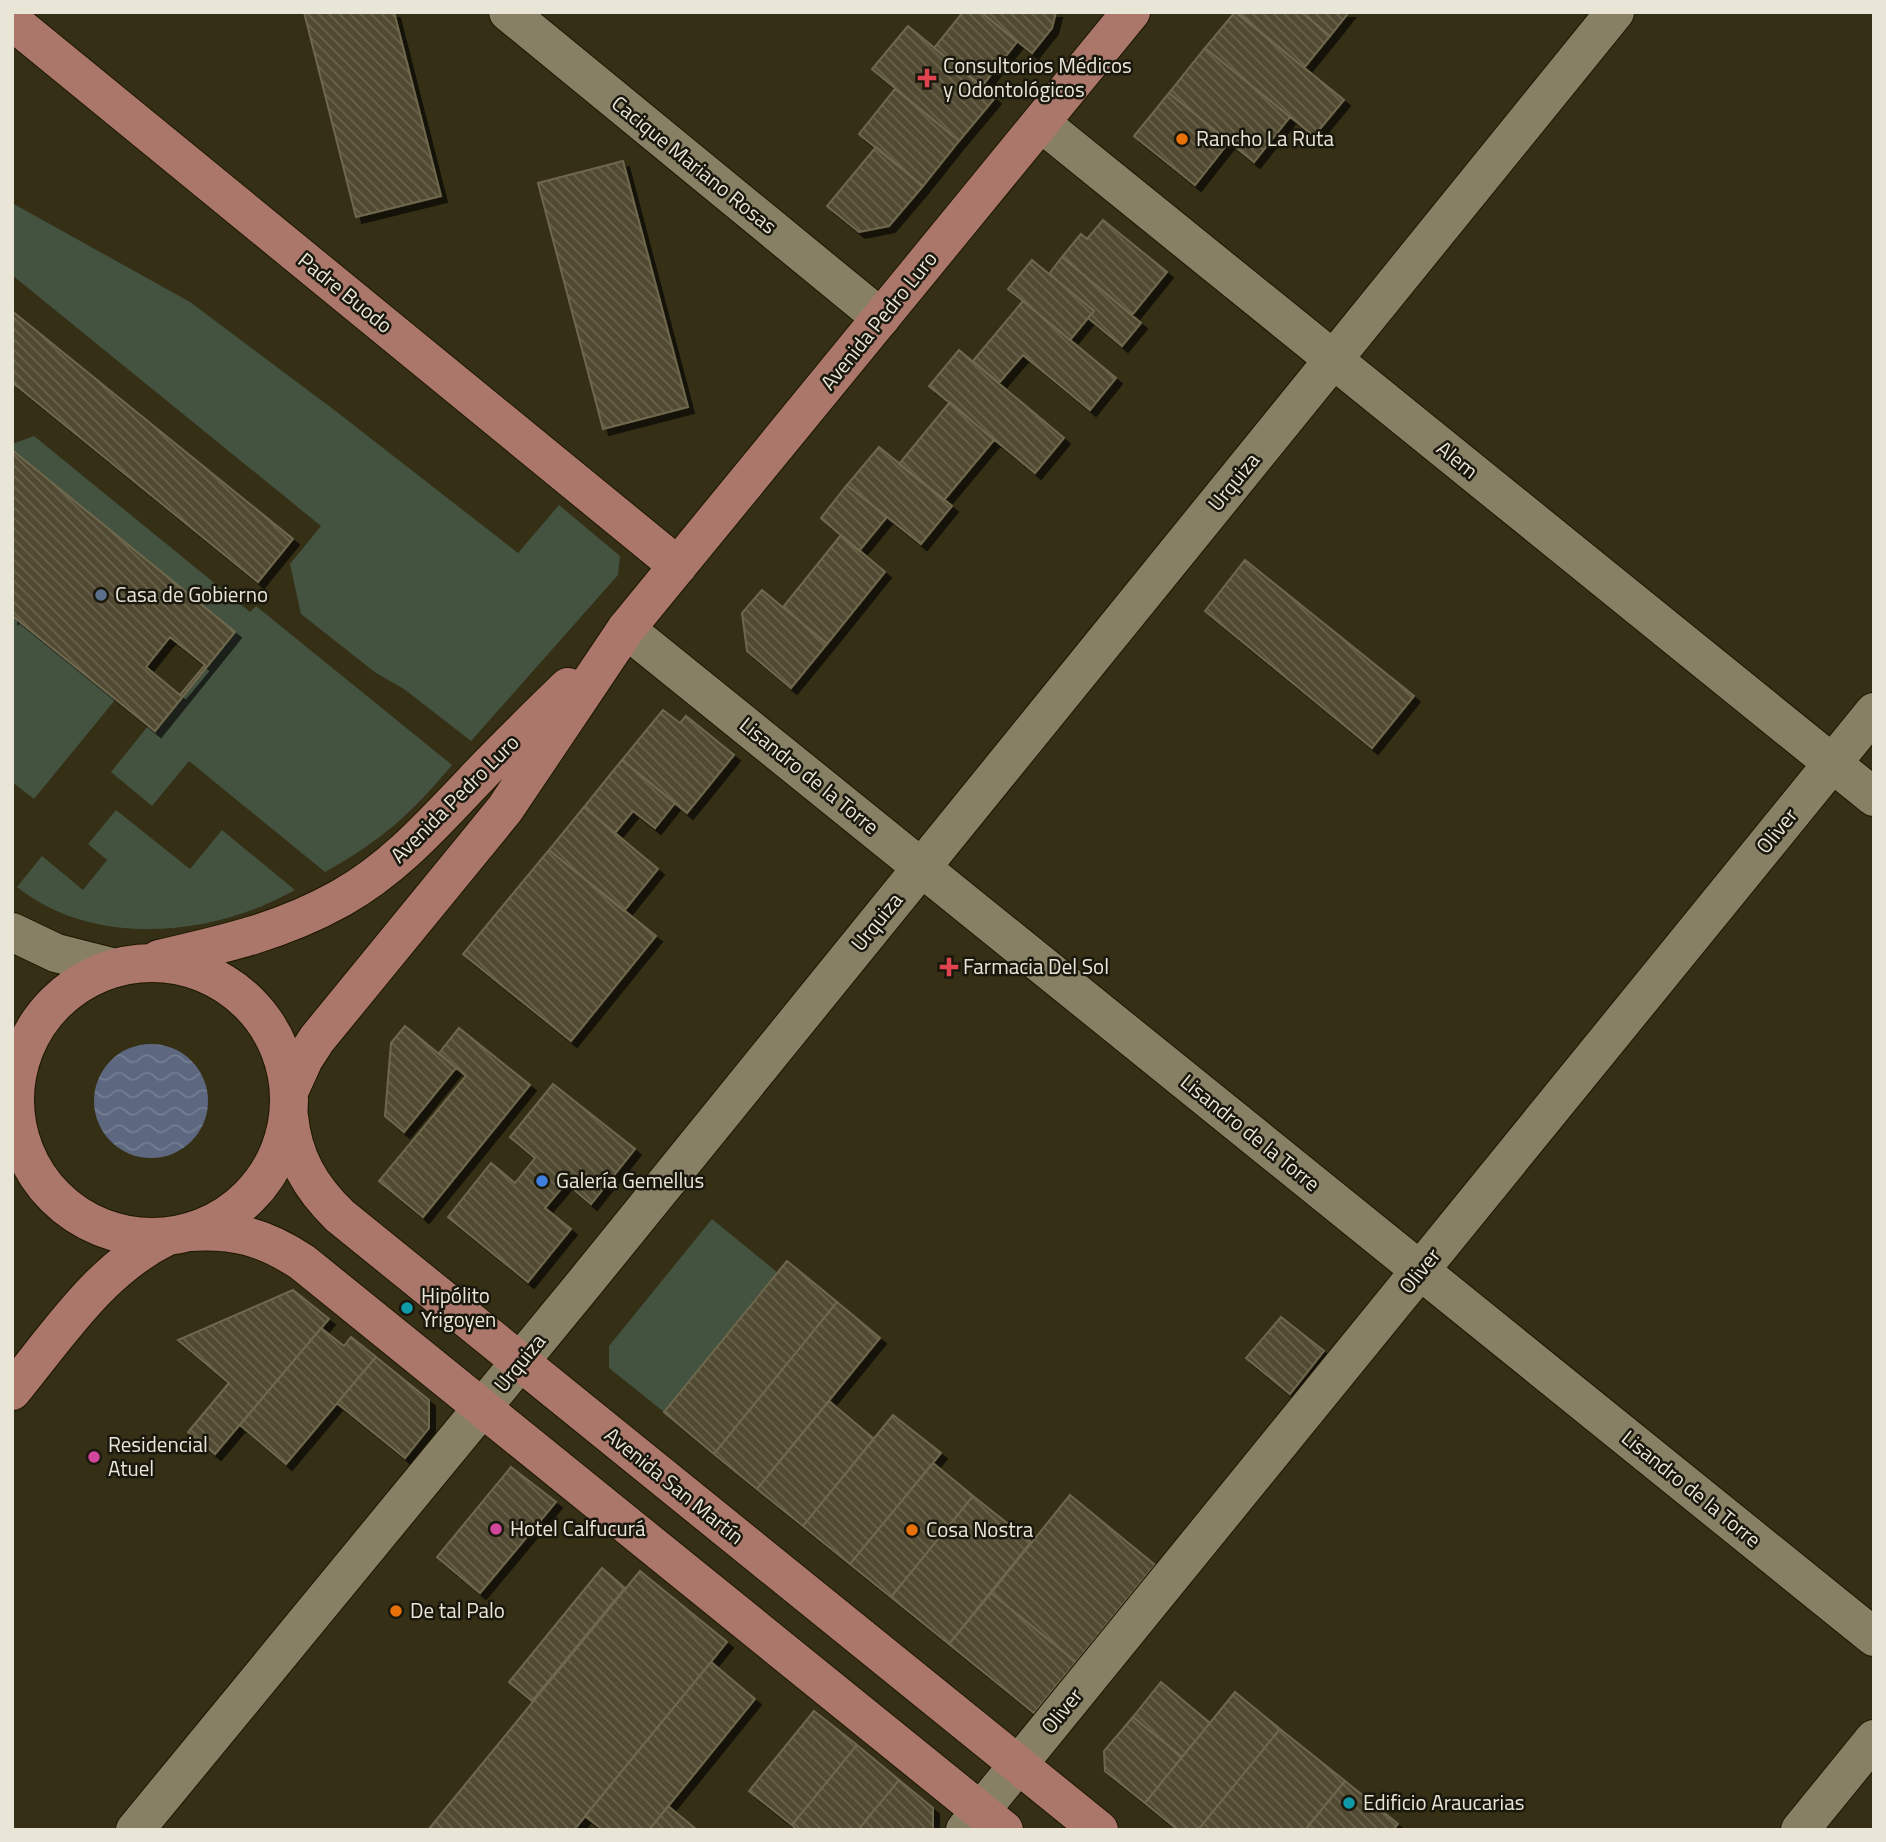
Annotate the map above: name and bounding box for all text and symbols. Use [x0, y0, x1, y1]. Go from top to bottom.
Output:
place label: Consultorios Médicos y Odontológicos [943, 49, 1132, 105]
marker: Consultorios Médicos y Odontológicos [917, 68, 937, 88]
street label: Cacique Mariano Rosas [605, 87, 784, 241]
place label: Rancho La Ruta [1196, 122, 1334, 154]
marker: Rancho La Ruta [1174, 131, 1190, 147]
street label: Padre Buodo [291, 244, 400, 340]
street label: Avenida Pedro Luro [812, 244, 944, 397]
street label: Alem [1430, 432, 1485, 486]
street label: Urquiza [1200, 445, 1267, 518]
place label: Casa de Gobierno [115, 578, 268, 610]
marker: Casa de Gobierno [93, 587, 109, 603]
street label: Lisandro de la Torre [733, 709, 886, 842]
street label: Avenida Pedro Luro [383, 727, 526, 870]
street label: Oliver [1748, 800, 1805, 860]
street label: Urquiza [843, 885, 910, 958]
place label: Farmacia Del Sol [963, 950, 1109, 982]
marker: Farmacia Del Sol [941, 959, 957, 975]
street label: Lisandro de la Torre [1174, 1066, 1327, 1199]
place label: Galería Gemellus [556, 1164, 704, 1196]
marker: Galería Gemellus [534, 1173, 550, 1189]
street label: Oliver [1391, 1240, 1448, 1300]
place label: Hipólito Yrigoyen [421, 1279, 496, 1335]
marker: Hipólito Yrigoyen [399, 1300, 415, 1316]
street label: Urquiza [486, 1326, 553, 1399]
street label: Avenida San Martín [598, 1419, 751, 1552]
street label: Lisandro de la Torre [1615, 1422, 1768, 1555]
place label: Residencial Atuel [108, 1428, 208, 1484]
marker: Residencial Atuel [86, 1449, 102, 1465]
place label: Hotel Calfucurá [510, 1512, 646, 1544]
place label: Cosa Nostra [926, 1513, 1034, 1545]
marker: Hotel Calfucurá [488, 1521, 504, 1537]
marker: Cosa Nostra [904, 1522, 920, 1538]
place label: De tal Palo [410, 1594, 505, 1626]
marker: De tal Palo [388, 1603, 404, 1619]
street label: Oliver [1033, 1680, 1090, 1740]
place label: Edificio Araucarias [1363, 1786, 1524, 1818]
marker: Edificio Araucarias [1341, 1795, 1357, 1811]

